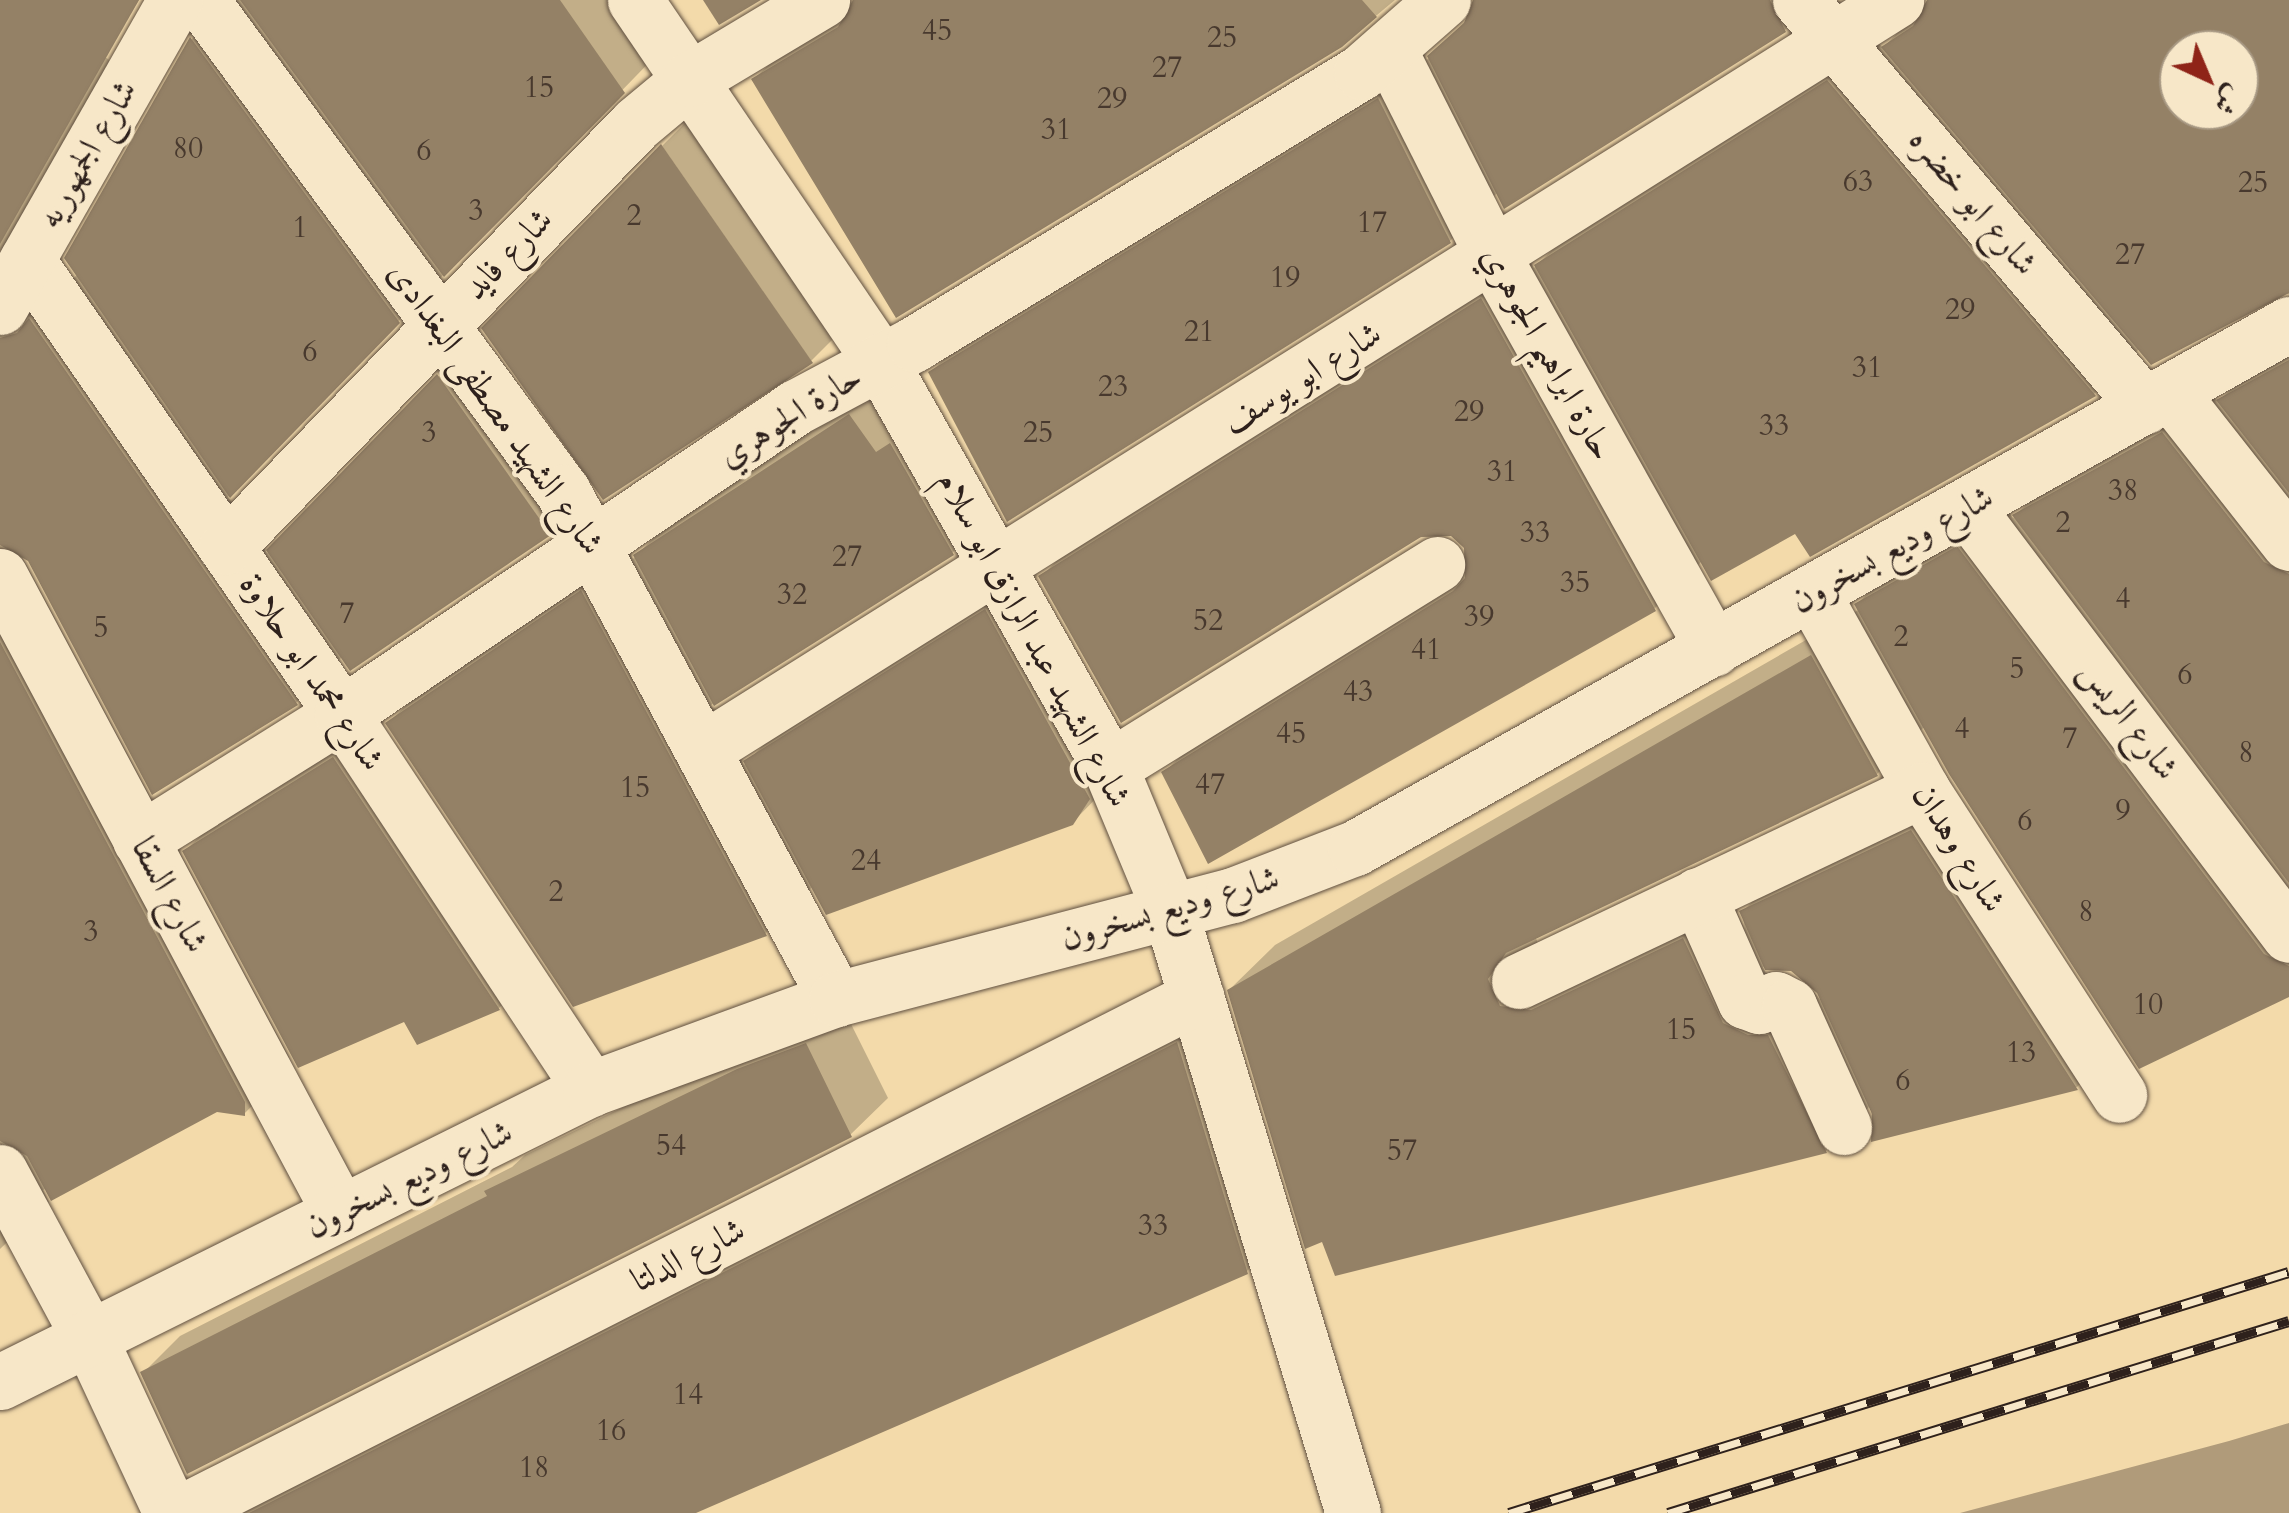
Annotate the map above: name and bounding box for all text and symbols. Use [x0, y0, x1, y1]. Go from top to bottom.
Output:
house number: 45 [922, 13, 952, 49]
house number: 25 [1207, 20, 1237, 56]
north arrow [2159, 30, 2259, 130]
house number: 27 [1152, 50, 1182, 86]
house number: 15 [524, 70, 554, 106]
street label: شارع الجمهوريه [28, 72, 146, 236]
text: ش [2205, 77, 2252, 123]
house number: 29 [1097, 81, 1127, 117]
house number: 31 [1041, 112, 1071, 148]
street label: شارع ابو خضره [1899, 120, 2047, 284]
house number: 80 [173, 131, 203, 167]
house number: 6 [416, 133, 432, 169]
house number: 63 [1843, 164, 1873, 200]
house number: 25 [2238, 165, 2268, 201]
house number: 3 [468, 193, 484, 229]
house number: 2 [626, 198, 642, 234]
street label: شارع فايد [454, 199, 562, 309]
house number: 17 [1357, 205, 1387, 241]
house number: 1 [292, 210, 308, 246]
house number: 27 [2115, 237, 2145, 273]
street label: حارة ابراهيم الجوهري [1472, 239, 1624, 467]
street label: شارع الشهيد مصطفى البغدادى [379, 253, 613, 563]
house number: 19 [1270, 260, 1300, 296]
house number: 29 [1945, 292, 1975, 328]
street label: شارع ابو يوسف [1215, 313, 1389, 443]
house number: 21 [1184, 314, 1214, 350]
house number: 6 [302, 334, 318, 370]
house number: 31 [1852, 350, 1882, 386]
street label: حارة الجوهري [710, 355, 870, 477]
house number: 23 [1098, 369, 1128, 405]
house number: 29 [1454, 394, 1484, 430]
house number: 33 [1759, 408, 1789, 444]
house number: 3 [421, 415, 437, 451]
house number: 25 [1023, 415, 1053, 451]
house number: 31 [1487, 454, 1517, 490]
street label: شارع الشهيد عبد الرازق ابو سلام [927, 464, 1141, 814]
house number: 38 [2108, 473, 2138, 509]
street label: شارع وديع بسخرون [1783, 476, 2001, 622]
house number: 2 [2055, 505, 2071, 541]
house number: 33 [1520, 515, 1550, 551]
house number: 27 [832, 539, 862, 575]
street label: شارع محمد ابو حلاوة [230, 565, 394, 779]
house number: 35 [1560, 565, 1590, 601]
house number: 32 [777, 577, 807, 613]
house number: 4 [2115, 581, 2131, 617]
house number: 7 [339, 596, 355, 632]
house number: 39 [1464, 599, 1494, 635]
house number: 52 [1193, 603, 1223, 639]
house number: 5 [93, 610, 109, 646]
house number: 2 [1893, 619, 1909, 655]
house number: 41 [1411, 632, 1441, 668]
house number: 5 [2009, 651, 2025, 687]
street label: شارع الريس [2070, 652, 2188, 788]
house number: 6 [2177, 657, 2193, 693]
house number: 43 [1343, 674, 1373, 710]
house number: 4 [1954, 711, 1970, 747]
house number: 45 [1276, 716, 1306, 752]
house number: 7 [2062, 721, 2078, 757]
house number: 8 [2238, 735, 2254, 771]
house number: 47 [1195, 767, 1225, 803]
house number: 15 [620, 770, 650, 806]
street label: شارع وهدان [1903, 776, 2015, 920]
house number: 9 [2115, 793, 2131, 829]
house number: 6 [2017, 803, 2033, 839]
street label: شارع السقا [122, 830, 218, 960]
house number: 24 [851, 843, 881, 879]
street label: شارع وديع بسخرون [1056, 857, 1284, 959]
house number: 2 [548, 874, 564, 910]
house number: 8 [2078, 894, 2094, 930]
house number: 3 [83, 914, 99, 950]
house number: 10 [2133, 987, 2163, 1023]
house number: 15 [1666, 1012, 1696, 1048]
house number: 13 [2006, 1035, 2036, 1071]
house number: 6 [1895, 1063, 1911, 1099]
street label: شارع وديع بسخرون [298, 1111, 520, 1247]
house number: 54 [656, 1128, 686, 1164]
house number: 57 [1387, 1133, 1417, 1169]
street label: شارع الدلتا [624, 1208, 752, 1302]
house number: 33 [1138, 1208, 1168, 1244]
house number: 14 [673, 1377, 703, 1413]
house number: 16 [596, 1413, 626, 1449]
house number: 18 [519, 1450, 549, 1486]

